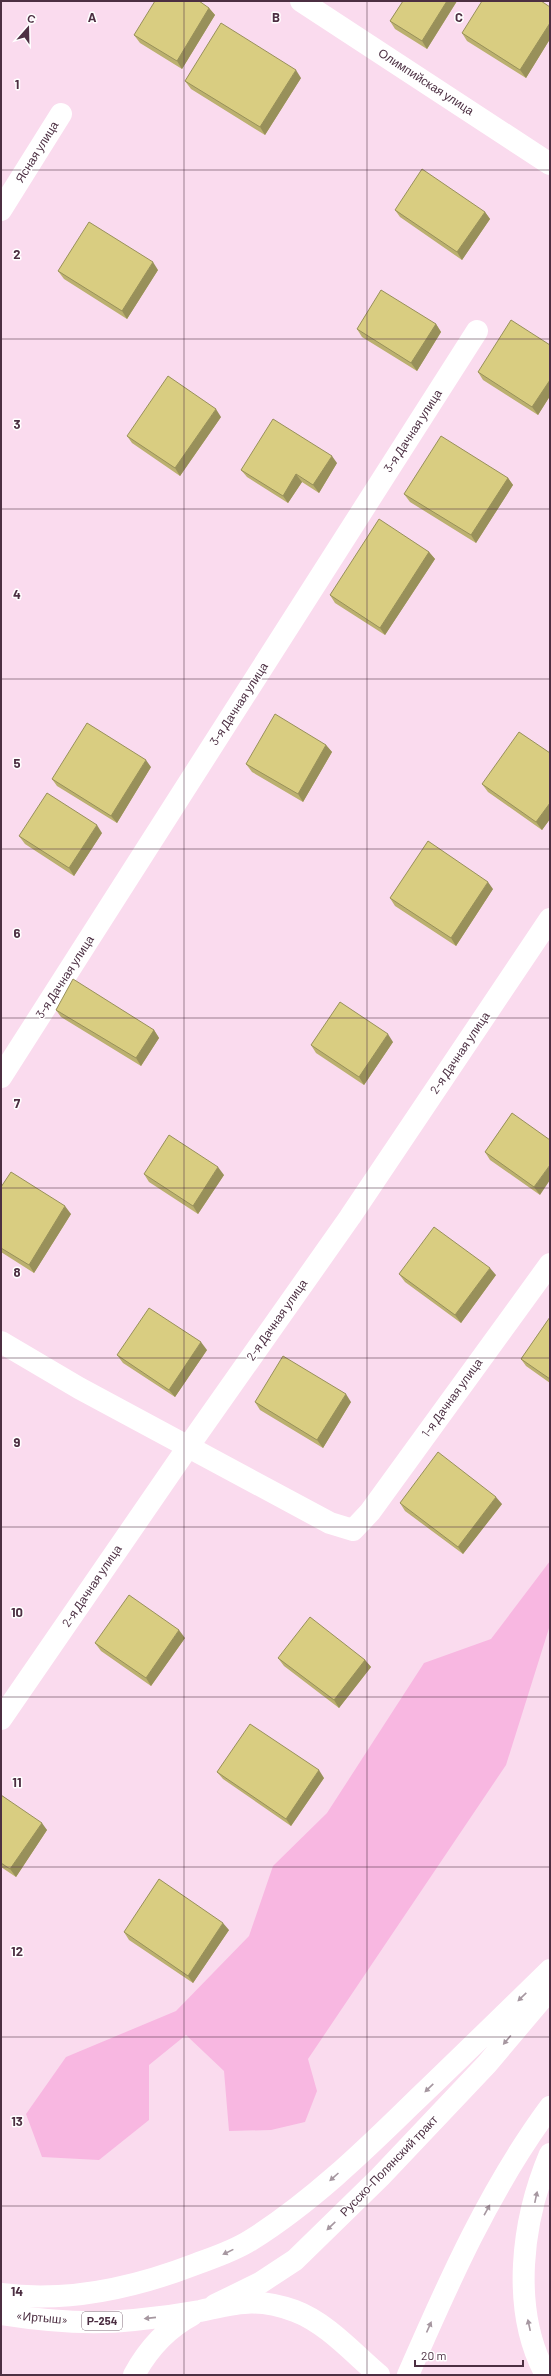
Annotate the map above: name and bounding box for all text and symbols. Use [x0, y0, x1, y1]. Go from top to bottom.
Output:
north arrow [8, 8, 48, 48]
text: A [88, 9, 97, 25]
text: B [272, 9, 280, 25]
text: C [455, 9, 463, 25]
text: С [26, 11, 38, 26]
street label: Олимпийская улица [376, 45, 477, 118]
text: 1 [15, 76, 19, 92]
street label: Ясная улица [12, 118, 62, 185]
text: 2 [13, 246, 21, 262]
street label: 3-я Дачная улица [380, 386, 445, 475]
text: 3 [13, 416, 21, 432]
text: 4 [13, 586, 21, 602]
street label: 3-я Дачная улица [206, 659, 271, 748]
text: 5 [13, 755, 21, 771]
text: 6 [14, 925, 21, 941]
street label: 3-я Дачная улица [32, 932, 97, 1021]
street label: 2-я Дачная улица [427, 1008, 493, 1097]
text: 7 [14, 1095, 21, 1111]
text: 8 [13, 1264, 21, 1280]
street label: 2-я Дачная улица [243, 1276, 310, 1363]
street label: 1-я Дачная улица [418, 1355, 485, 1440]
text: 9 [14, 1434, 21, 1450]
street label: 2-я Дачная улица [59, 1541, 125, 1630]
text: 10 [11, 1604, 23, 1620]
text: 11 [12, 1774, 22, 1790]
text: 12 [11, 1943, 23, 1959]
one-way arrow [517, 1992, 527, 2002]
one-way arrow [502, 2035, 511, 2046]
one-way arrow [424, 2083, 434, 2093]
street label: Русско-Полянский тракт [336, 2112, 441, 2219]
text: 13 [11, 2113, 23, 2129]
one-way arrow [329, 2172, 339, 2181]
one-way arrow [533, 2191, 539, 2203]
one-way arrow [484, 2204, 491, 2216]
one-way arrow [326, 2221, 336, 2231]
one-way arrow [222, 2248, 234, 2255]
text: 14 [11, 2283, 23, 2299]
street label: «Иртыш» [16, 2308, 68, 2327]
road number: Р-254 [82, 2312, 122, 2330]
one-way arrow [144, 2315, 156, 2322]
one-way arrow [525, 2319, 531, 2332]
one-way arrow [426, 2321, 432, 2332]
scale bar [415, 2342, 523, 2368]
text: 20 m [421, 2348, 447, 2362]

